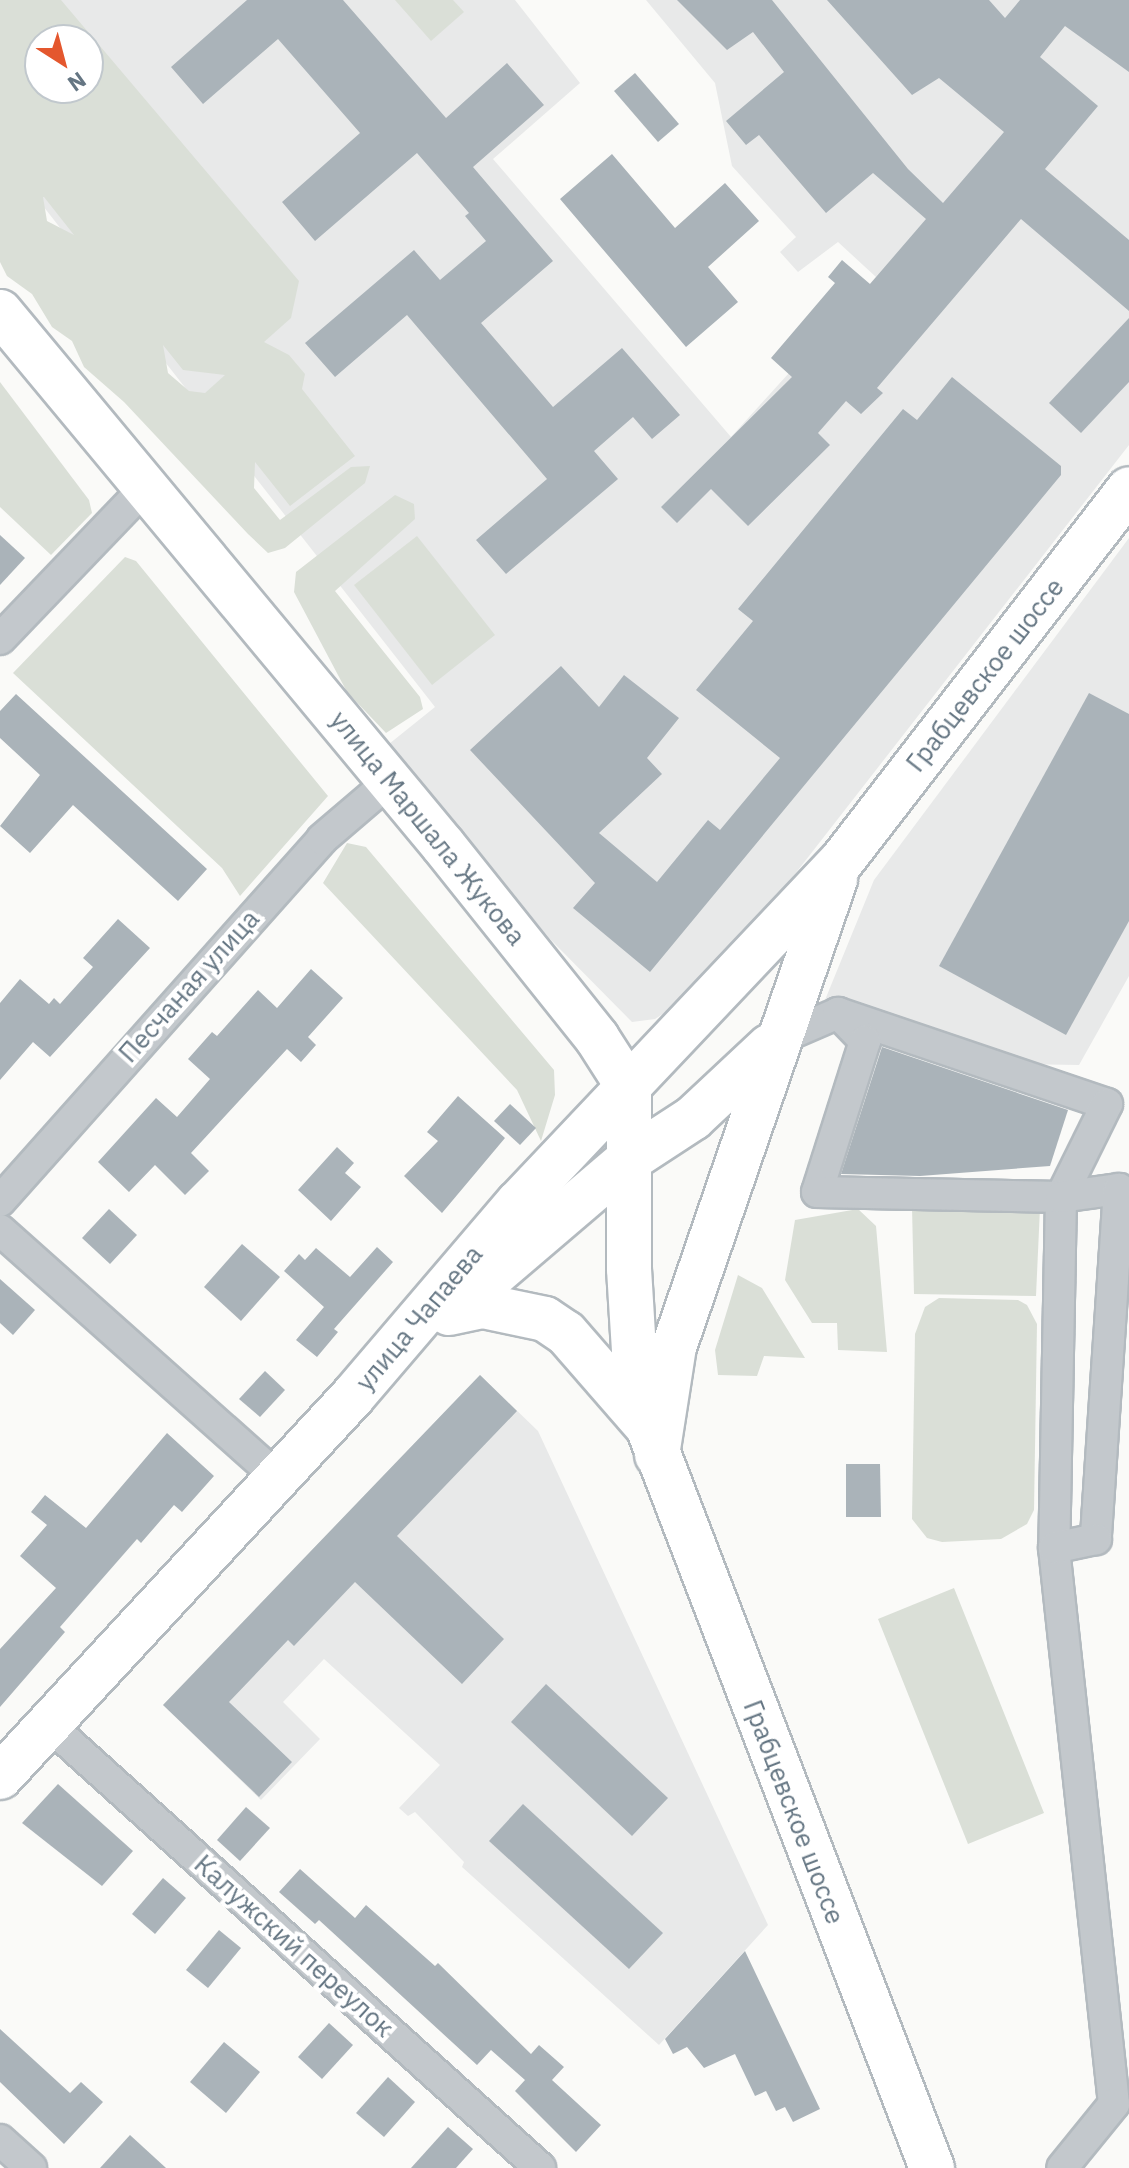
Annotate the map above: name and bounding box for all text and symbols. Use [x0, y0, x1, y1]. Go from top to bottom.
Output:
north arrow [24, 24, 104, 104]
text: N [62, 66, 92, 99]
street label: Грабцевское шоссе [900, 572, 1070, 778]
street label: улица Маршала Жукова [324, 705, 532, 951]
street label: Песчаная улица [112, 903, 266, 1069]
street label: улица Чапаева [349, 1239, 489, 1397]
street label: Грабцевское шоссе [737, 1696, 851, 1928]
street label: Калужский переулок [188, 1848, 400, 2044]

